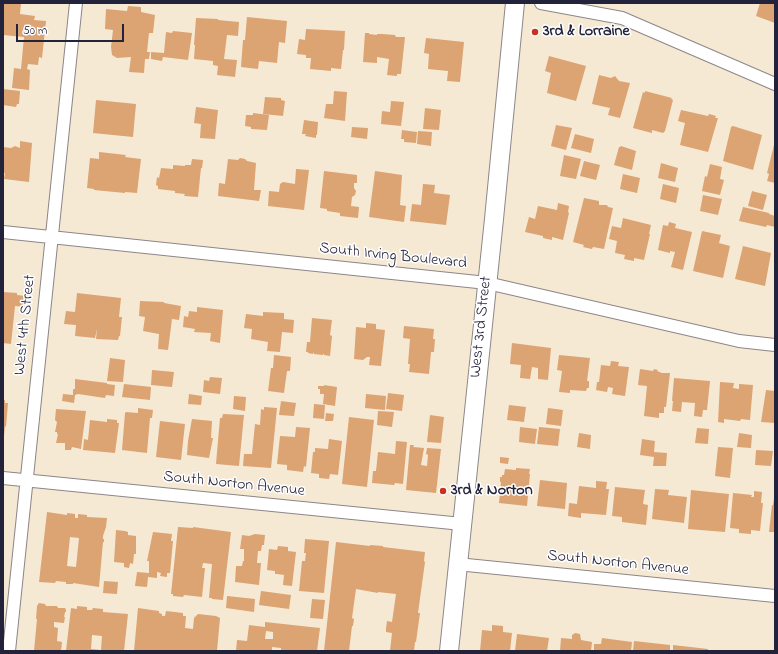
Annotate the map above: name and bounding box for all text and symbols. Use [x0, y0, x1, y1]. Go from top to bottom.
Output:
scale bar [18, 16, 126, 42]
text: 50 m [23, 22, 47, 40]
place label: 3rd & Lorraine [543, 22, 630, 42]
marker: 3rd & Lorraine [530, 27, 540, 37]
street label: South Irving Boulevard [318, 240, 468, 274]
street label: West 4th Street [11, 274, 41, 376]
street label: West 3rd Street [467, 275, 497, 379]
street label: South Norton Avenue [162, 468, 306, 502]
place label: 3rd & Norton [451, 481, 533, 501]
marker: 3rd & Norton [438, 486, 448, 496]
street label: South Norton Avenue [546, 547, 690, 581]

